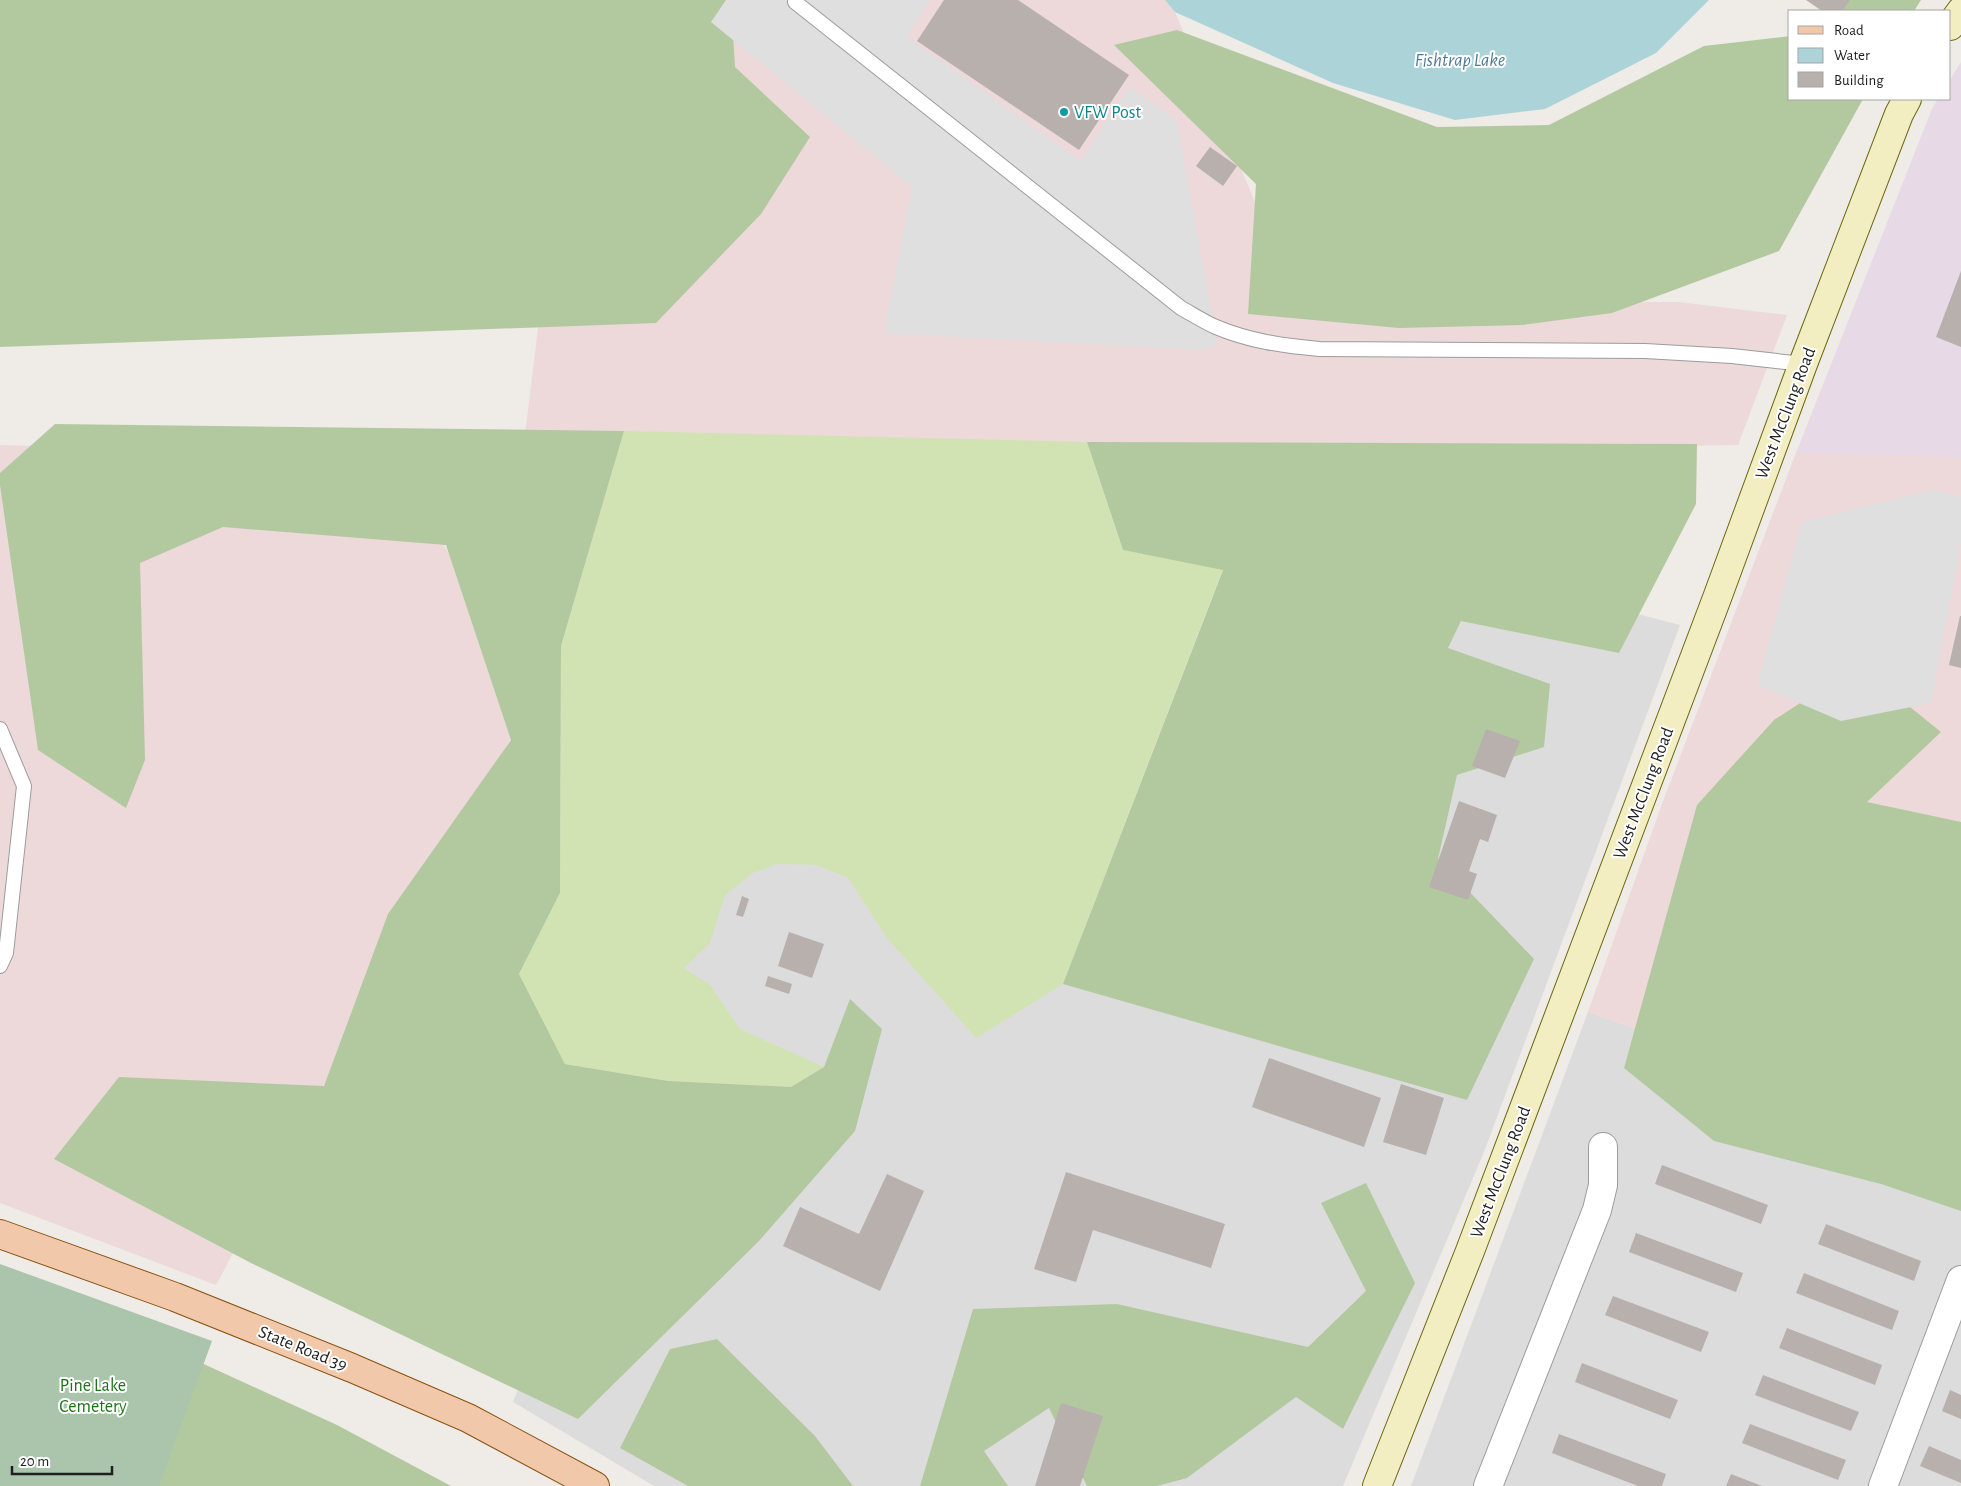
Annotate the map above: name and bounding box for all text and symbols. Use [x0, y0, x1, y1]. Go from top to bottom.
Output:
legend [1788, 10, 1951, 100]
text: Road [1834, 23, 1864, 38]
text: Water [1834, 48, 1870, 63]
water label: Fishtrap Lake [1415, 51, 1505, 70]
text: Building [1834, 73, 1884, 88]
place label: VFW Post [1074, 104, 1141, 122]
marker: VFW Post [1058, 106, 1070, 118]
street label: West McClung Road [1753, 345, 1819, 482]
street label: West McClung Road [1611, 725, 1677, 862]
street label: West McClung Road [1468, 1104, 1534, 1241]
street label: State Road 39 [256, 1323, 350, 1375]
park label: Pine Lake Cemetery [59, 1377, 127, 1416]
scale bar [12, 1444, 112, 1476]
text: 20 m [20, 1454, 49, 1469]

